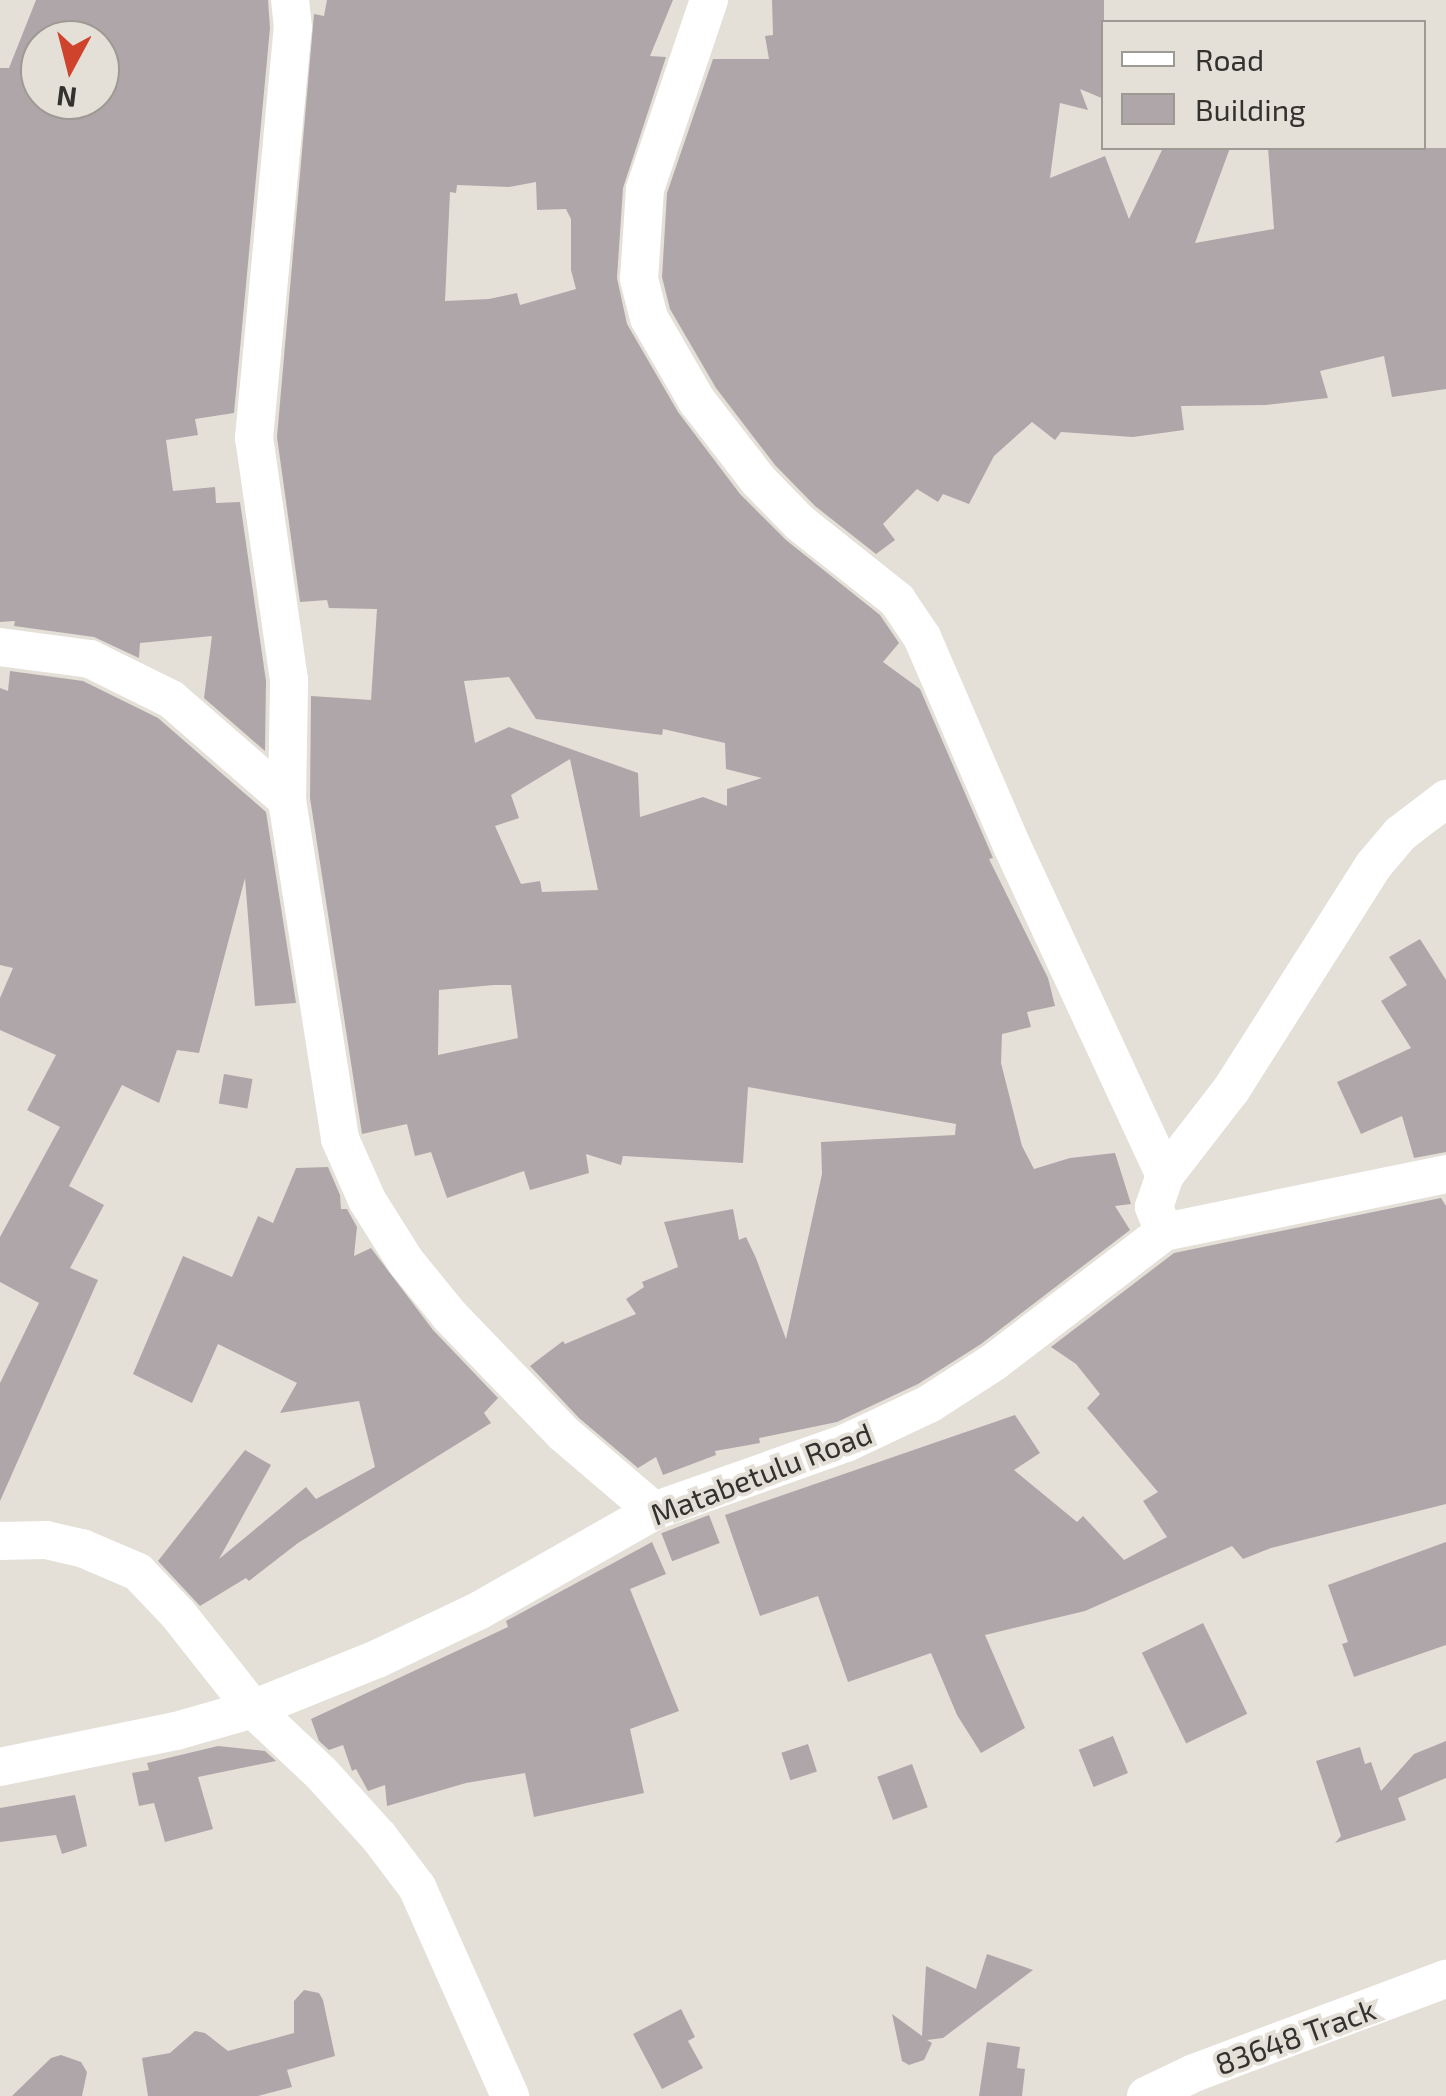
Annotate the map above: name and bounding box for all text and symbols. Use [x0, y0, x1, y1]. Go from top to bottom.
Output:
north arrow [20, 20, 120, 120]
legend [1101, 20, 1426, 150]
text: Road [1195, 41, 1264, 77]
text: N [54, 80, 79, 116]
text: Building [1195, 91, 1306, 127]
street label: Matabetulu Road [645, 1414, 877, 1532]
street label: 83648 Track [1210, 1990, 1380, 2082]

